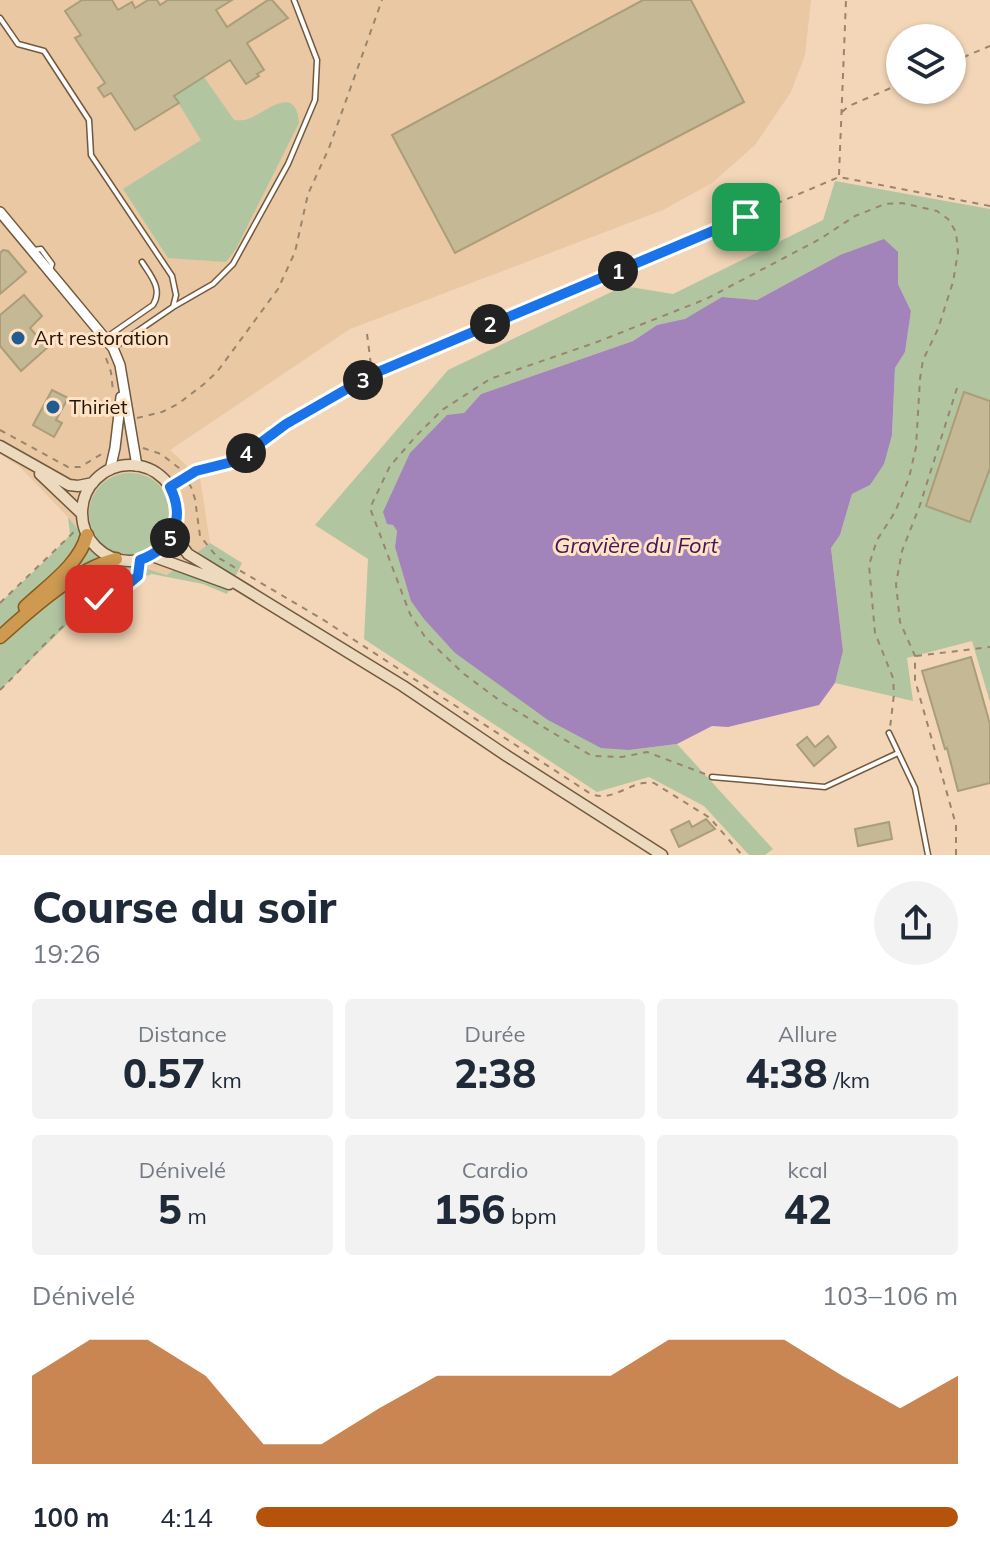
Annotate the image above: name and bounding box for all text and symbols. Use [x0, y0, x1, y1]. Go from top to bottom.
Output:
map controls [886, 24, 966, 104]
button: layers [886, 24, 966, 104]
pin [712, 183, 780, 251]
icon: arrive [724, 195, 768, 239]
pin: 1 [598, 251, 638, 291]
text: 1 [611, 257, 625, 285]
pin: 2 [470, 304, 510, 344]
text: 2 [483, 310, 497, 338]
place label: Art restoration [34, 325, 169, 350]
marker: Art restoration [9, 329, 27, 347]
pin: 3 [343, 360, 383, 400]
text: 3 [356, 366, 370, 394]
place label: Thiriet [69, 394, 127, 419]
marker: Thiriet [44, 398, 62, 416]
pin: 4 [226, 433, 266, 473]
text: 4 [239, 439, 253, 467]
pin: 5 [150, 518, 190, 558]
text: 5 [163, 524, 177, 552]
water label: Gravière du Fort [554, 531, 719, 559]
pin [65, 565, 133, 633]
icon: check [77, 577, 121, 621]
text: Course du soir [32, 879, 336, 934]
button: share [874, 881, 958, 965]
text: 19:26 [32, 937, 100, 970]
text: Distance [138, 1020, 227, 1048]
text: Durée [465, 1020, 525, 1048]
text: Allure [778, 1020, 837, 1048]
text: 0.57 [123, 1048, 205, 1098]
text: 2:38 [454, 1048, 536, 1098]
text: 4:38 [745, 1048, 828, 1098]
text: km [205, 1066, 242, 1094]
text: /km [828, 1066, 870, 1094]
text: Dénivelé [139, 1156, 226, 1184]
text: Cardio [462, 1156, 528, 1184]
text: kcal [788, 1156, 828, 1184]
text: 5 [158, 1184, 182, 1234]
text: 156 [433, 1184, 505, 1234]
text: 42 [784, 1184, 832, 1234]
text: m [182, 1202, 207, 1230]
text: bpm [505, 1202, 557, 1230]
text: Dénivelé [32, 1279, 135, 1312]
text: 103–106 m [822, 1279, 958, 1312]
text: 100 m [32, 1501, 109, 1534]
text: 4:14 [160, 1501, 213, 1534]

